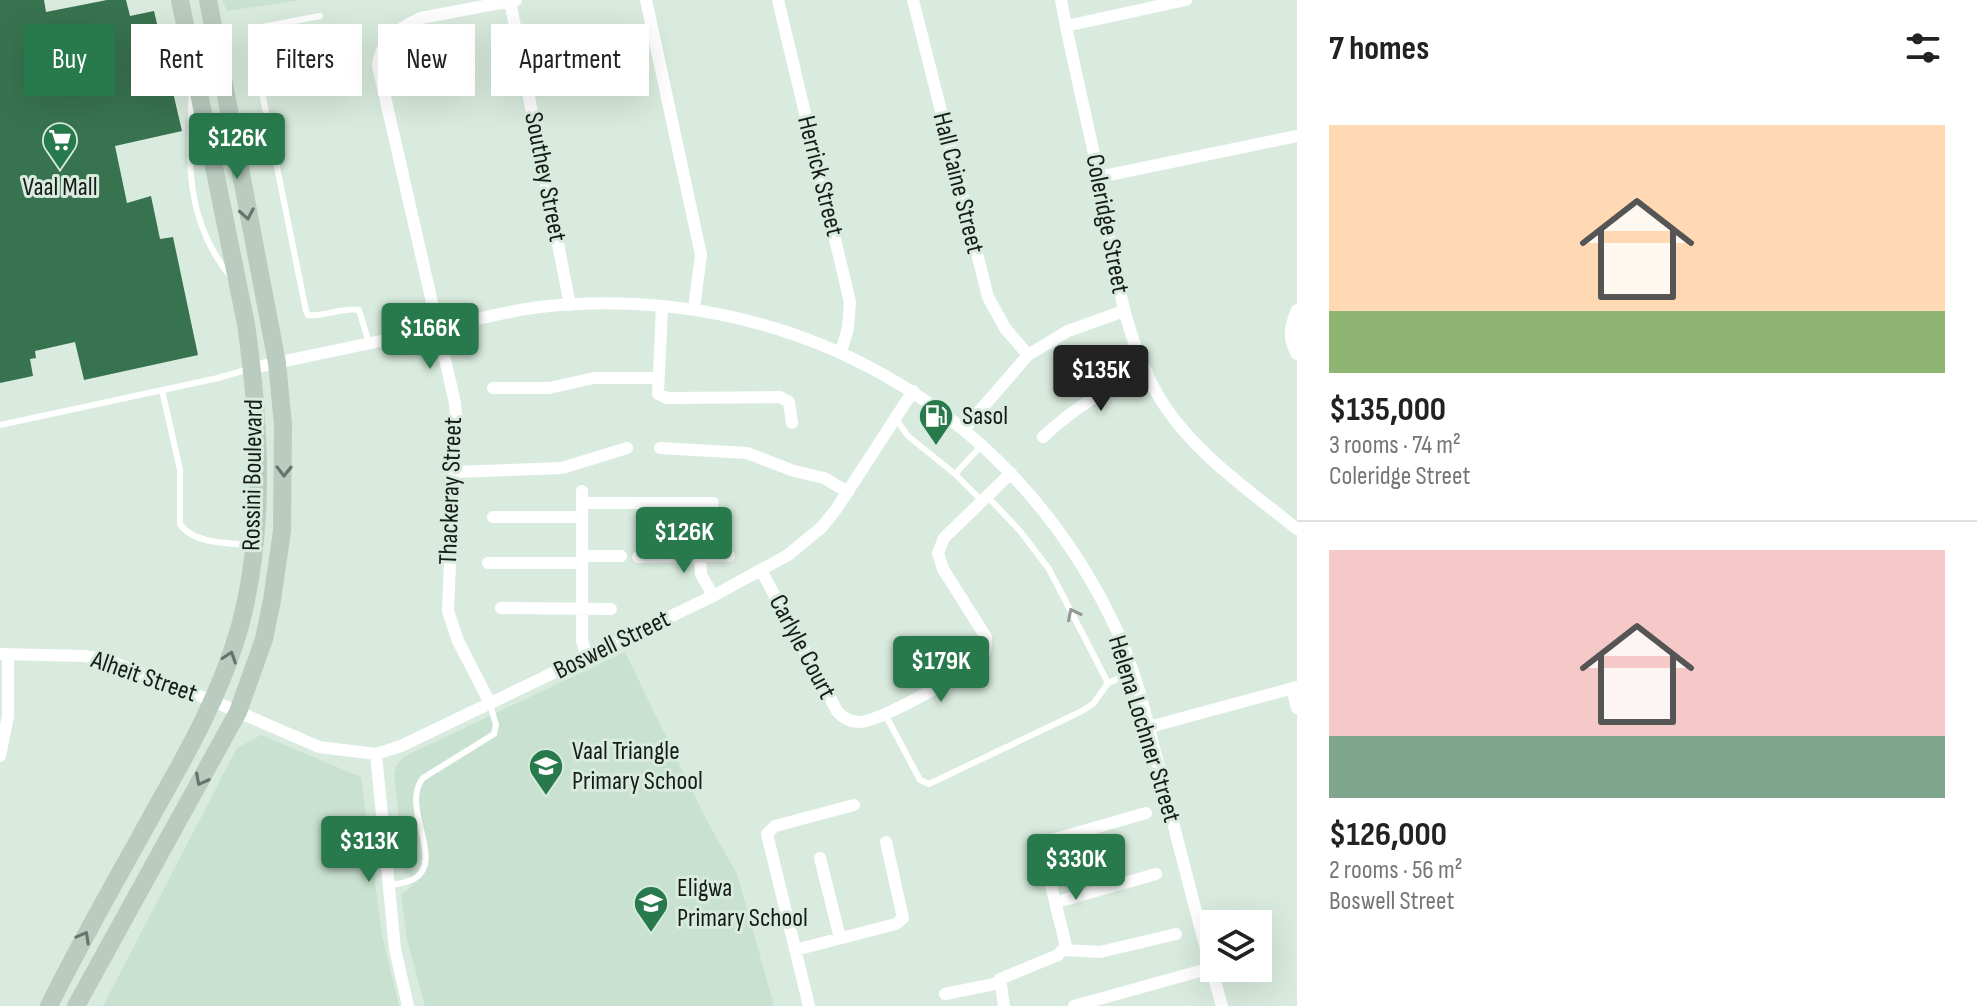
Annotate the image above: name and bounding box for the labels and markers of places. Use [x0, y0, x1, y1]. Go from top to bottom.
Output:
pin: $126K [181, 113, 293, 181]
supermarket icon: Vaal Mall [41, 121, 79, 171]
place label: Vaal Mall [22, 172, 98, 203]
pin: $166K [374, 303, 486, 371]
pin: $135K [1045, 345, 1157, 413]
fuel station icon: Sasol [917, 397, 955, 447]
place label: Sasol [962, 401, 1008, 432]
pin: $126K [628, 507, 740, 575]
pin: $179K [885, 636, 997, 704]
place label: Vaal Triangle Primary School [572, 736, 703, 797]
school or university icon: Vaal Triangle Primary School [527, 747, 565, 797]
pin: $313K [313, 816, 425, 884]
pin: $330K [1020, 834, 1132, 902]
place label: Eligwa Primary School [677, 873, 808, 934]
school or university icon: Eligwa Primary School [632, 884, 670, 934]

